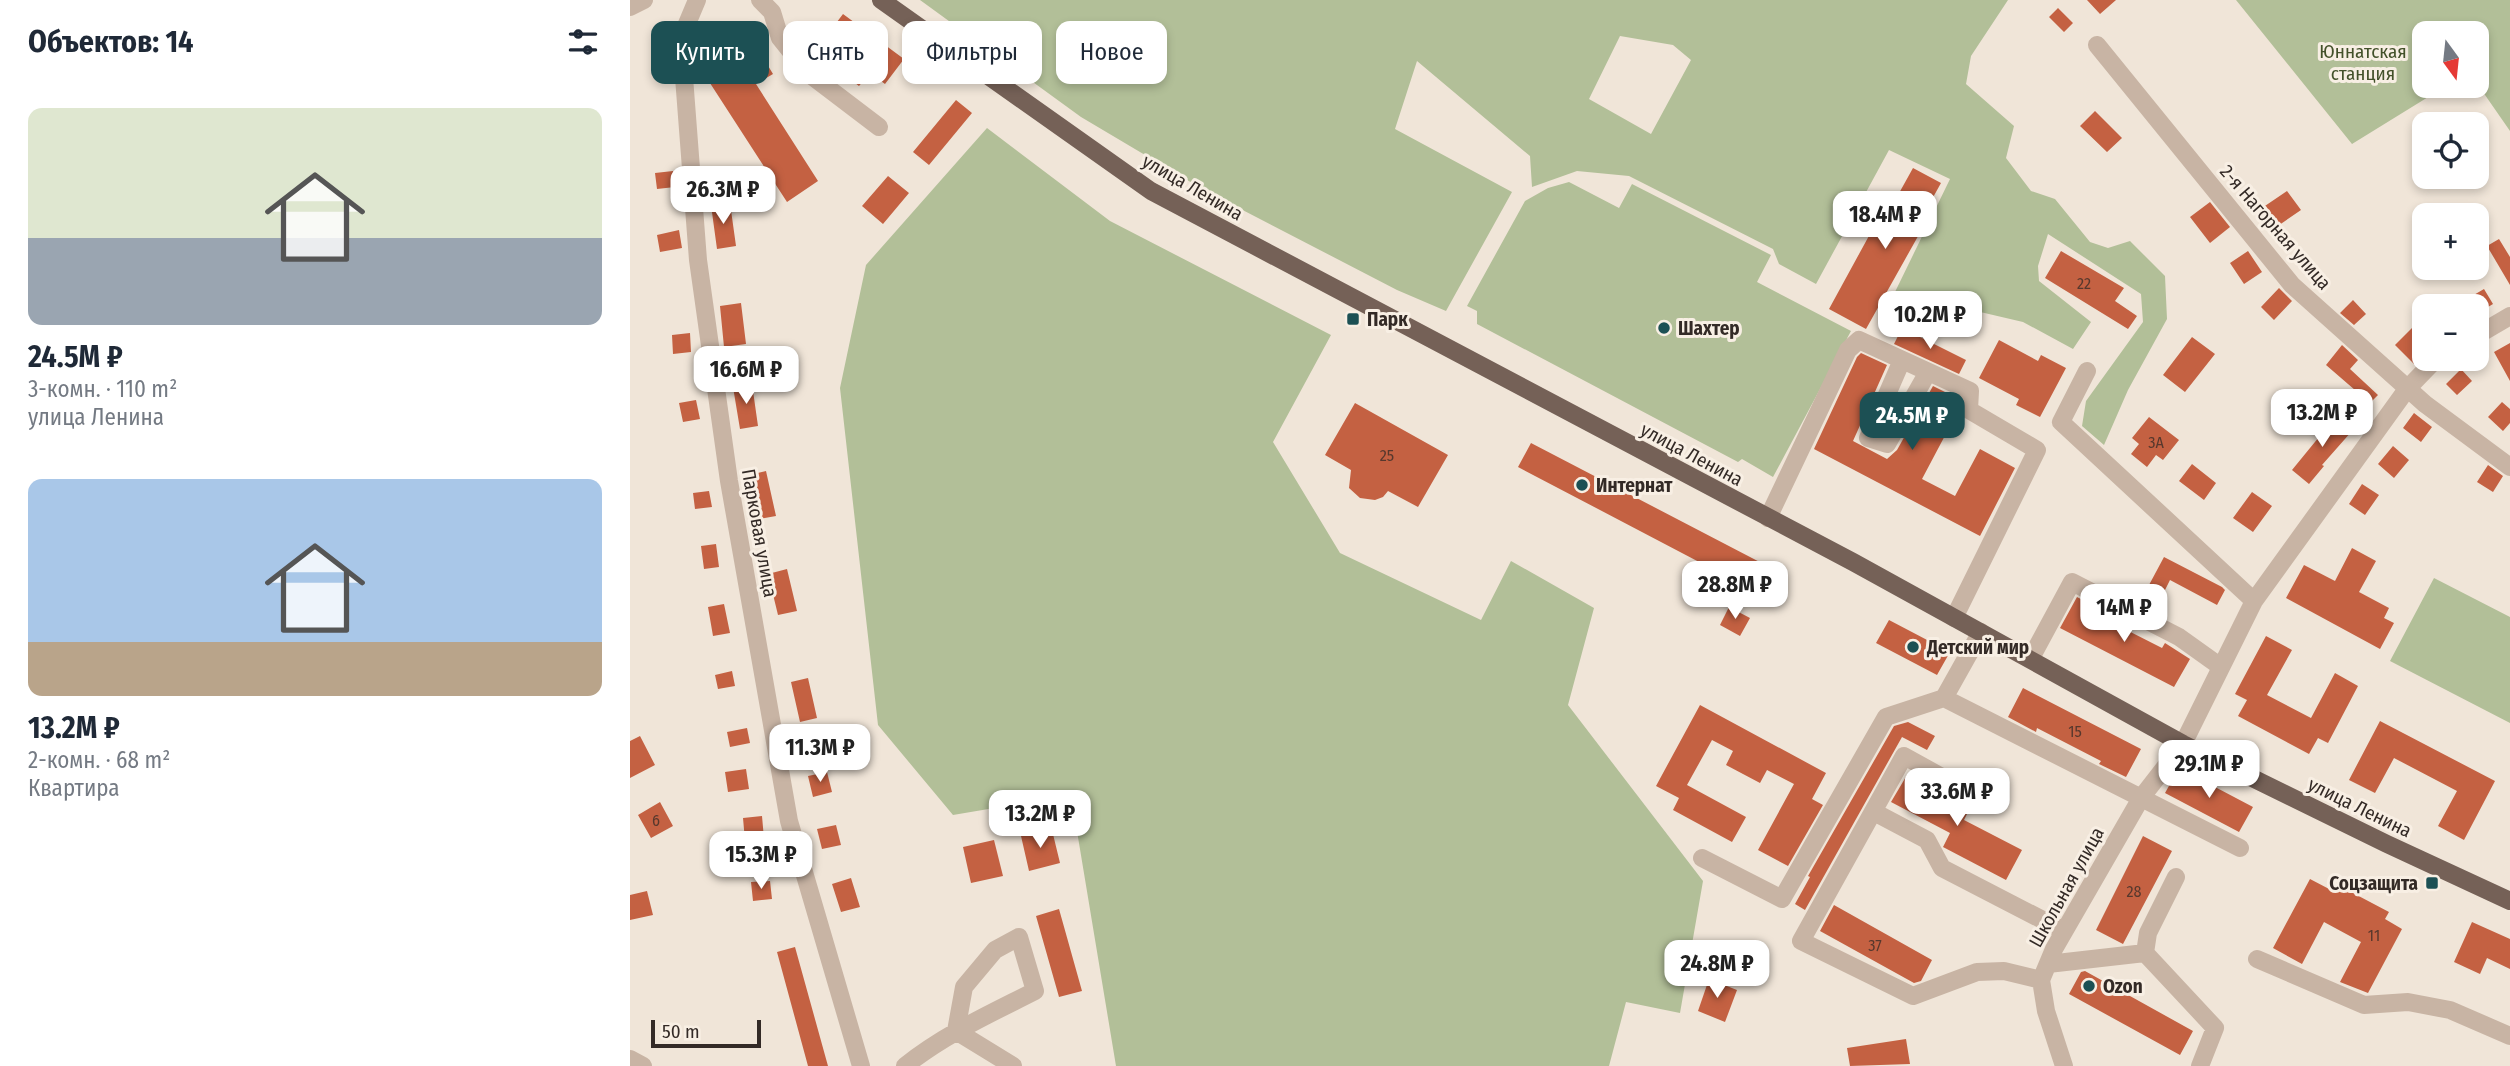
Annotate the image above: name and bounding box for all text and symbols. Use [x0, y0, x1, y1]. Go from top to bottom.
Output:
chip: Купить [651, 21, 769, 84]
chip: Снять [783, 21, 888, 84]
chip: Фильтры [902, 21, 1042, 84]
chip: Новое [1056, 21, 1167, 84]
north arrow [2412, 21, 2488, 98]
map controls [2412, 21, 2489, 371]
icon: filters [564, 23, 602, 61]
text: Объектов: 14 [28, 24, 194, 60]
park label: Юннатская станция [2319, 40, 2407, 85]
button: locate [2412, 112, 2489, 189]
street label: улица Ленина [1138, 149, 1247, 225]
icon: home [252, 154, 378, 280]
street label: 2-я Нагорная улица [2215, 160, 2336, 294]
pin: 26.3M ₽ [658, 166, 788, 226]
text: 26.3M ₽ [687, 175, 759, 203]
pin: 18.4M ₽ [1820, 191, 1950, 251]
text: 18.4M ₽ [1849, 200, 1921, 228]
button: + [2412, 203, 2489, 280]
house number: 22 [2077, 274, 2091, 293]
pin: 10.2M ₽ [1865, 292, 1995, 351]
button: − [2412, 294, 2489, 371]
text: 10.2M ₽ [1894, 300, 1966, 328]
place label: Парк [1367, 308, 1408, 331]
marker: Парк [1345, 311, 1361, 327]
place label: Шахтер [1678, 317, 1740, 340]
marker: Шахтер [1656, 320, 1672, 336]
text: 24.5M ₽ [28, 339, 123, 375]
pin: 16.6M ₽ [681, 346, 811, 406]
text: 16.6M ₽ [710, 355, 782, 383]
text: 3-комн. · 110 m² [28, 375, 177, 403]
pin: 13.2M ₽ [2257, 390, 2387, 449]
pin: 24.5M ₽ [1847, 392, 1977, 452]
text: 13.2M ₽ [2287, 398, 2357, 426]
text: 24.5M ₽ [1876, 401, 1948, 429]
text: улица Ленина [28, 403, 164, 431]
street label: улица Ленина [1637, 418, 1747, 491]
house number: 3А [2148, 433, 2164, 452]
house number: 25 [1380, 446, 1394, 465]
street label: Парковая улица [737, 467, 782, 599]
place label: Интернат [1596, 474, 1673, 497]
marker: Интернат [1574, 477, 1590, 493]
icon: home [252, 525, 378, 651]
pin: 28.8M ₽ [1670, 562, 1800, 621]
text: 28.8M ₽ [1698, 570, 1772, 598]
pin: 14M ₽ [2075, 584, 2173, 644]
text: 14M ₽ [2096, 593, 2152, 621]
place label: Детский мир [1926, 636, 2029, 659]
marker: Детский мир [1905, 639, 1921, 655]
text: 13.2M ₽ [28, 710, 120, 746]
house number: 15 [2068, 722, 2082, 741]
pin: 11.3M ₽ [755, 724, 885, 784]
text: 11.3M ₽ [785, 733, 855, 761]
pin: 29.1M ₽ [2144, 740, 2274, 800]
text: 2-комн. · 68 m² [28, 746, 170, 774]
text: 29.1M ₽ [2175, 749, 2243, 777]
pin: 33.6M ₽ [1892, 768, 2022, 828]
street label: улица Ленина [2304, 772, 2415, 842]
text: Квартира [28, 774, 120, 802]
text: 33.6M ₽ [1921, 777, 1993, 805]
pin: 13.2M ₽ [975, 790, 1105, 850]
text: 13.2M ₽ [1005, 799, 1075, 827]
house number: 6 [652, 811, 660, 830]
street label: Школьная улица [2024, 823, 2109, 951]
pin: 15.3M ₽ [696, 832, 826, 891]
text: 15.3M ₽ [725, 840, 797, 868]
place label: Соцзащита [2329, 872, 2418, 895]
marker: Соцзащита [2424, 875, 2440, 891]
house number: 28 [2126, 882, 2142, 901]
house number: 11 [2368, 926, 2380, 945]
house number: 37 [1868, 936, 1882, 955]
pin: 24.8M ₽ [1652, 940, 1782, 1000]
text: 24.8M ₽ [1680, 949, 1754, 977]
place label: Ozon [2103, 975, 2143, 998]
marker: Ozon [2081, 978, 2097, 994]
scale bar [651, 1017, 761, 1049]
text: 50 m [662, 1020, 700, 1043]

